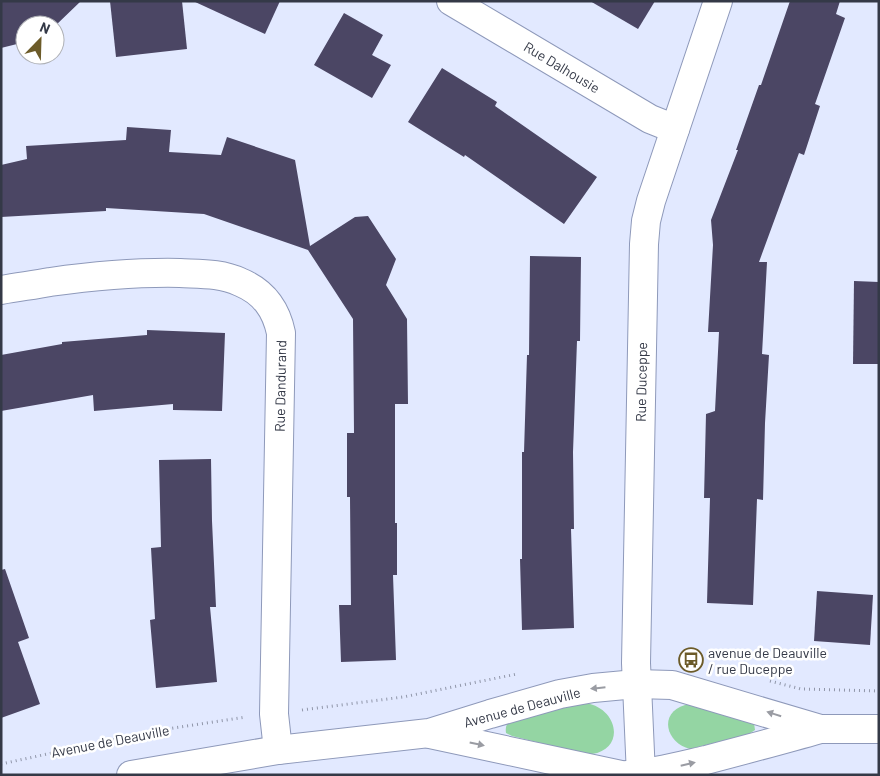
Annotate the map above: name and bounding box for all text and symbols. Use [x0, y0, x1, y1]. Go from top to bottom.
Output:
north arrow [15, 15, 65, 65]
text: N [38, 18, 53, 37]
street label: Rue Dalhousie [521, 38, 603, 96]
street label: Rue Dandurand [271, 340, 289, 432]
street label: Rue Duceppe [632, 342, 650, 422]
place label: avenue de Deauville / rue Duceppe [708, 644, 827, 677]
bus stop icon: avenue de Deauville / rue Duceppe [678, 647, 704, 673]
street label: Avenue de Deauville [462, 683, 582, 731]
one-way arrow [590, 684, 606, 692]
one-way arrow [766, 710, 781, 718]
street label: Avenue de Deauville [49, 721, 171, 761]
one-way arrow [469, 740, 484, 748]
one-way arrow [681, 760, 696, 768]

